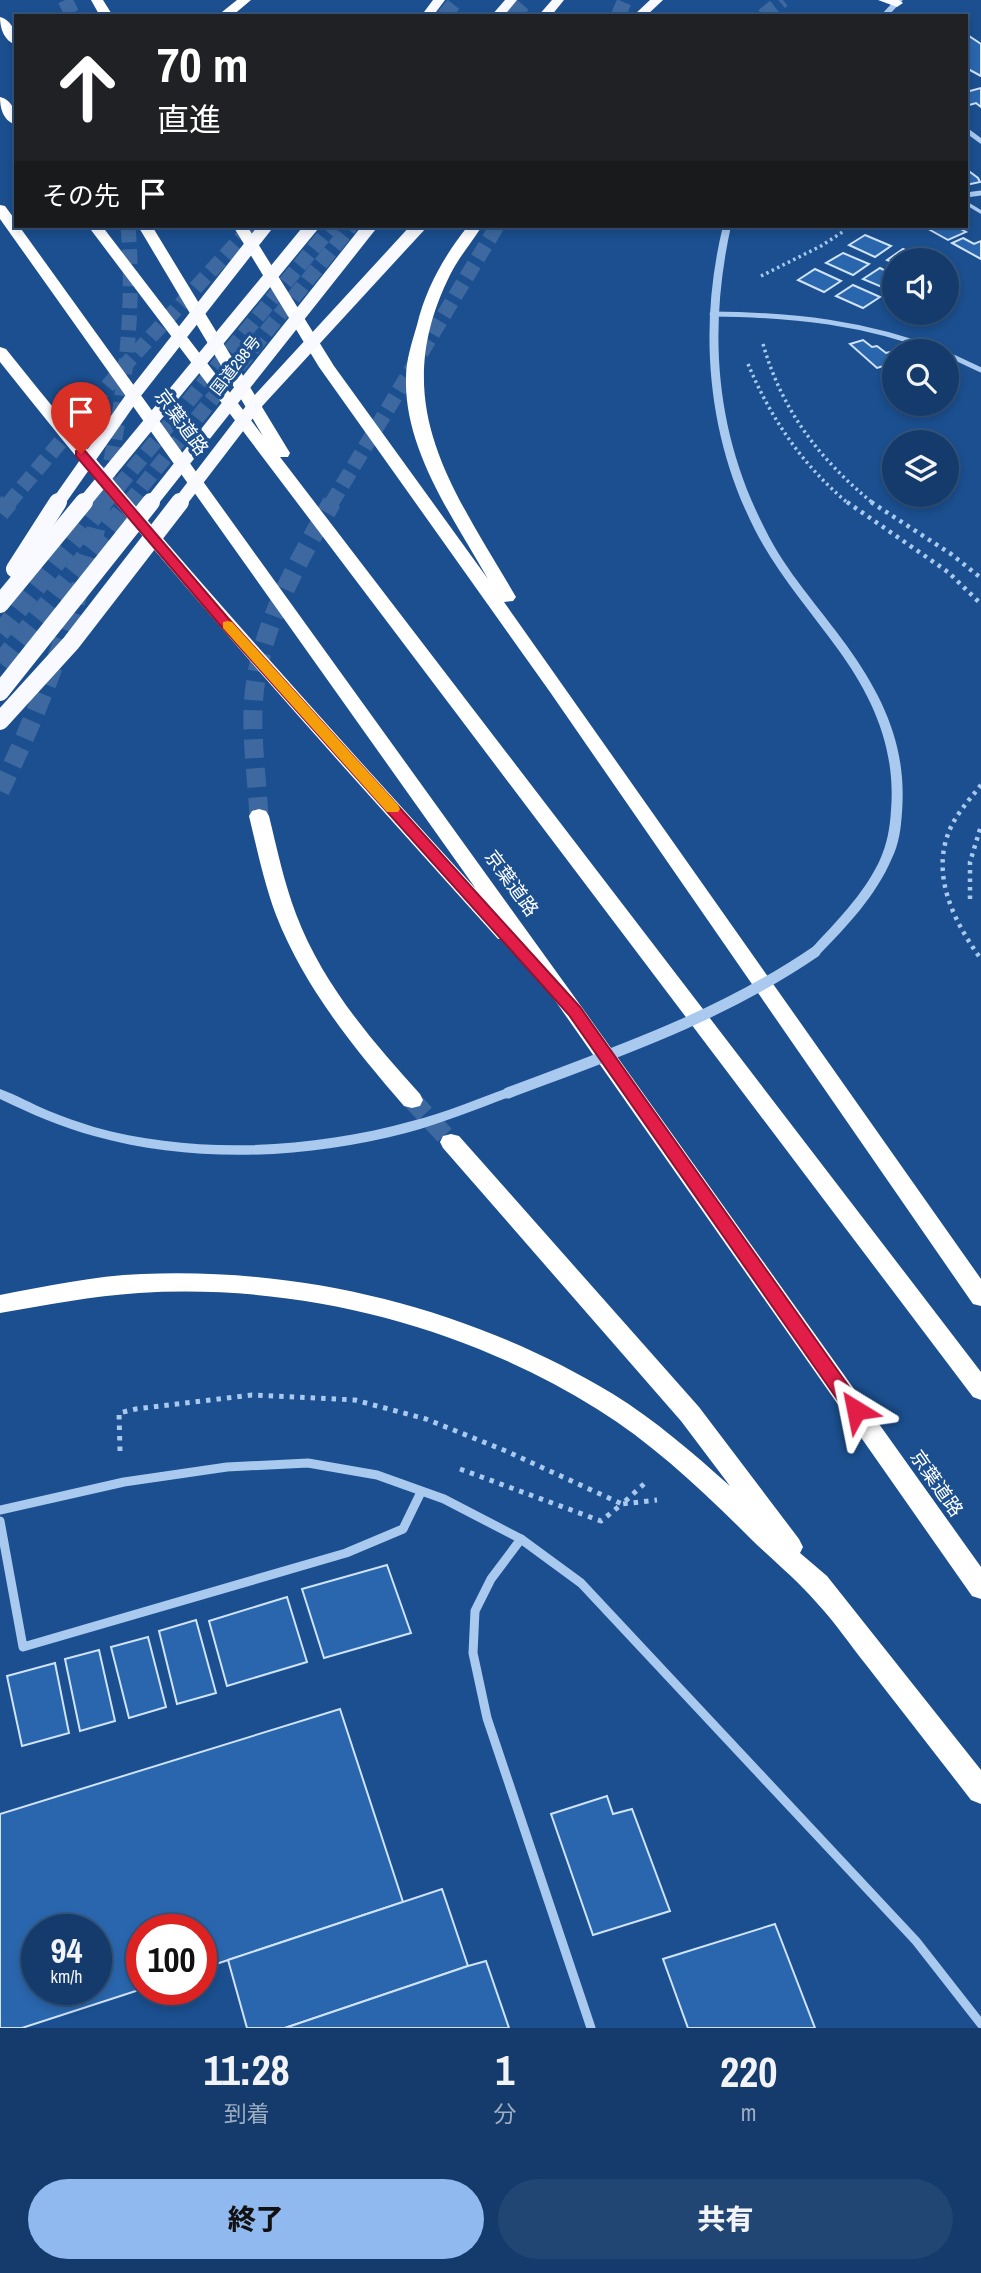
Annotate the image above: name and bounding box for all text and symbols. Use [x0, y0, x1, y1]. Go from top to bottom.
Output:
text: 70 m [157, 31, 249, 97]
icon: ahead [42, 42, 133, 133]
text: 直進 [157, 98, 221, 141]
icon: arrive [134, 175, 172, 213]
text: その先 [42, 178, 120, 213]
map controls [882, 248, 959, 507]
button: sound [882, 248, 959, 325]
street label: 国道298号 [205, 331, 265, 399]
button: search [882, 339, 959, 416]
pin [51, 382, 111, 454]
street label: 京葉道路 [149, 384, 215, 460]
icon: arrive [62, 393, 100, 431]
button: layers [882, 430, 959, 507]
street label: 京葉道路 [479, 845, 545, 921]
position arrow [819, 1373, 893, 1447]
street label: 京葉道路 [905, 1444, 969, 1522]
speed limit sign: 100 [126, 1914, 217, 2005]
text: 94 [51, 1927, 82, 1974]
text: km/h [51, 1964, 83, 1989]
text: 11:28 [204, 2042, 290, 2098]
text: 1 [495, 2042, 514, 2098]
text: 220 [720, 2044, 777, 2100]
text: m [741, 2097, 757, 2128]
text: 到着 [224, 2098, 270, 2129]
text: 分 [493, 2098, 516, 2129]
button: 終了 [28, 2179, 484, 2259]
button: 共有 [498, 2179, 953, 2259]

